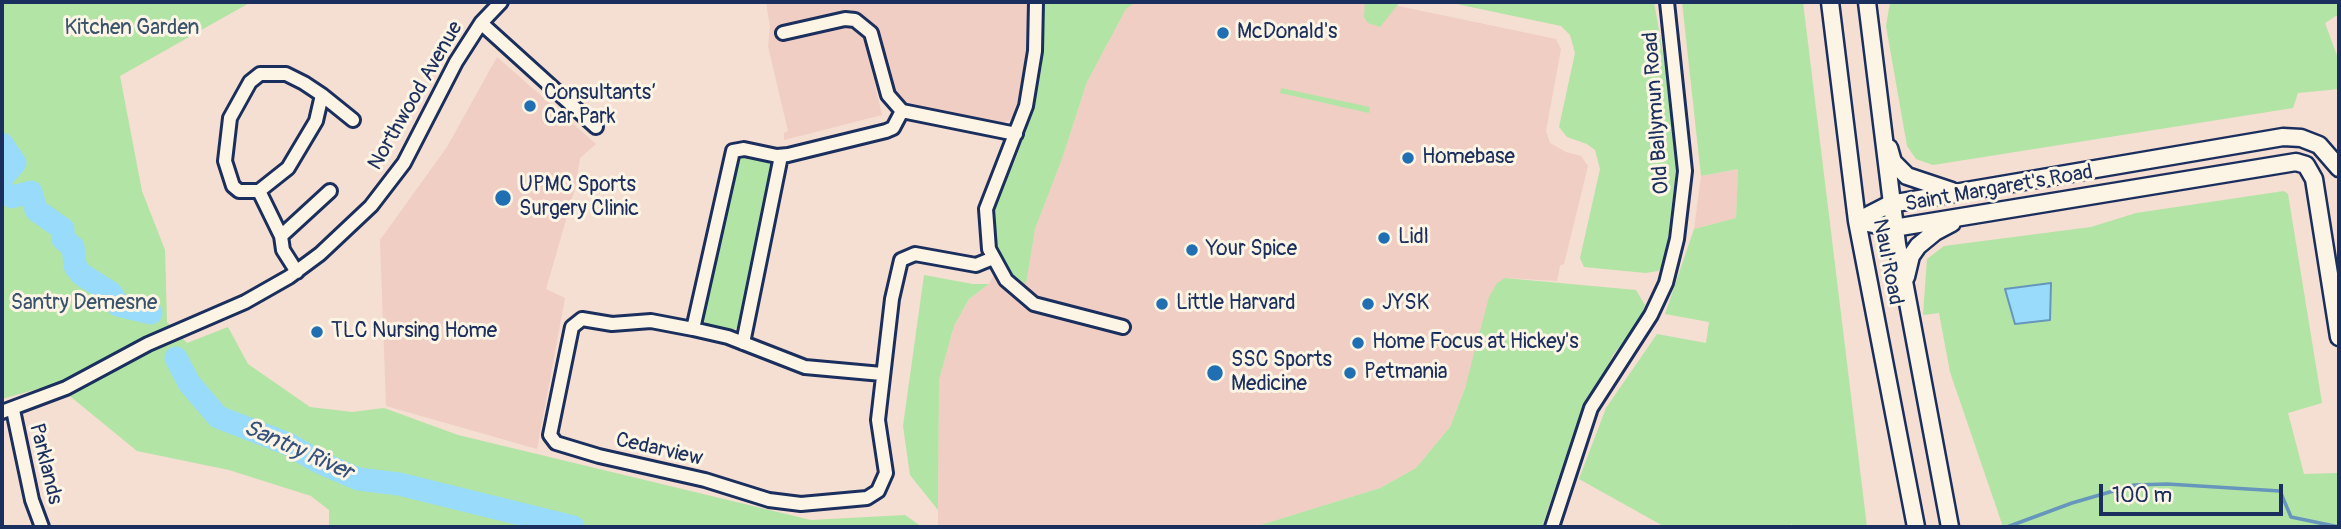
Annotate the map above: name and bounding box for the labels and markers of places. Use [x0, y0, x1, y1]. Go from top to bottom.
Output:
place label: McDonald's [1237, 20, 1338, 46]
marker: McDonald's [1215, 25, 1231, 41]
place label: Consultants’ Car Park [544, 81, 656, 131]
marker: Consultants’ Car Park [522, 98, 538, 114]
place label: Homebase [1422, 145, 1515, 171]
marker: Homebase [1400, 150, 1416, 166]
place label: UPMC Sports Surgery Clinic [519, 173, 639, 223]
marker: UPMC Sports Surgery Clinic [493, 188, 513, 208]
place label: Lidl [1398, 225, 1429, 251]
marker: Lidl [1376, 230, 1392, 246]
place label: Your Spice [1206, 237, 1297, 263]
marker: Your Spice [1184, 242, 1200, 258]
place label: Little Harvard [1176, 291, 1296, 317]
place label: JYSK [1382, 291, 1429, 317]
marker: Little Harvard [1154, 296, 1170, 312]
marker: JYSK [1360, 296, 1376, 312]
place label: TLC Nursing Home [331, 319, 497, 345]
marker: TLC Nursing Home [309, 324, 325, 340]
place label: Home Focus at Hickey's [1372, 330, 1579, 356]
marker: Home Focus at Hickey's [1350, 335, 1366, 351]
place label: SSC Sports Medicine [1231, 348, 1332, 398]
place label: Petmania [1364, 360, 1448, 386]
marker: SSC Sports Medicine [1205, 363, 1225, 383]
marker: Petmania [1342, 365, 1358, 381]

